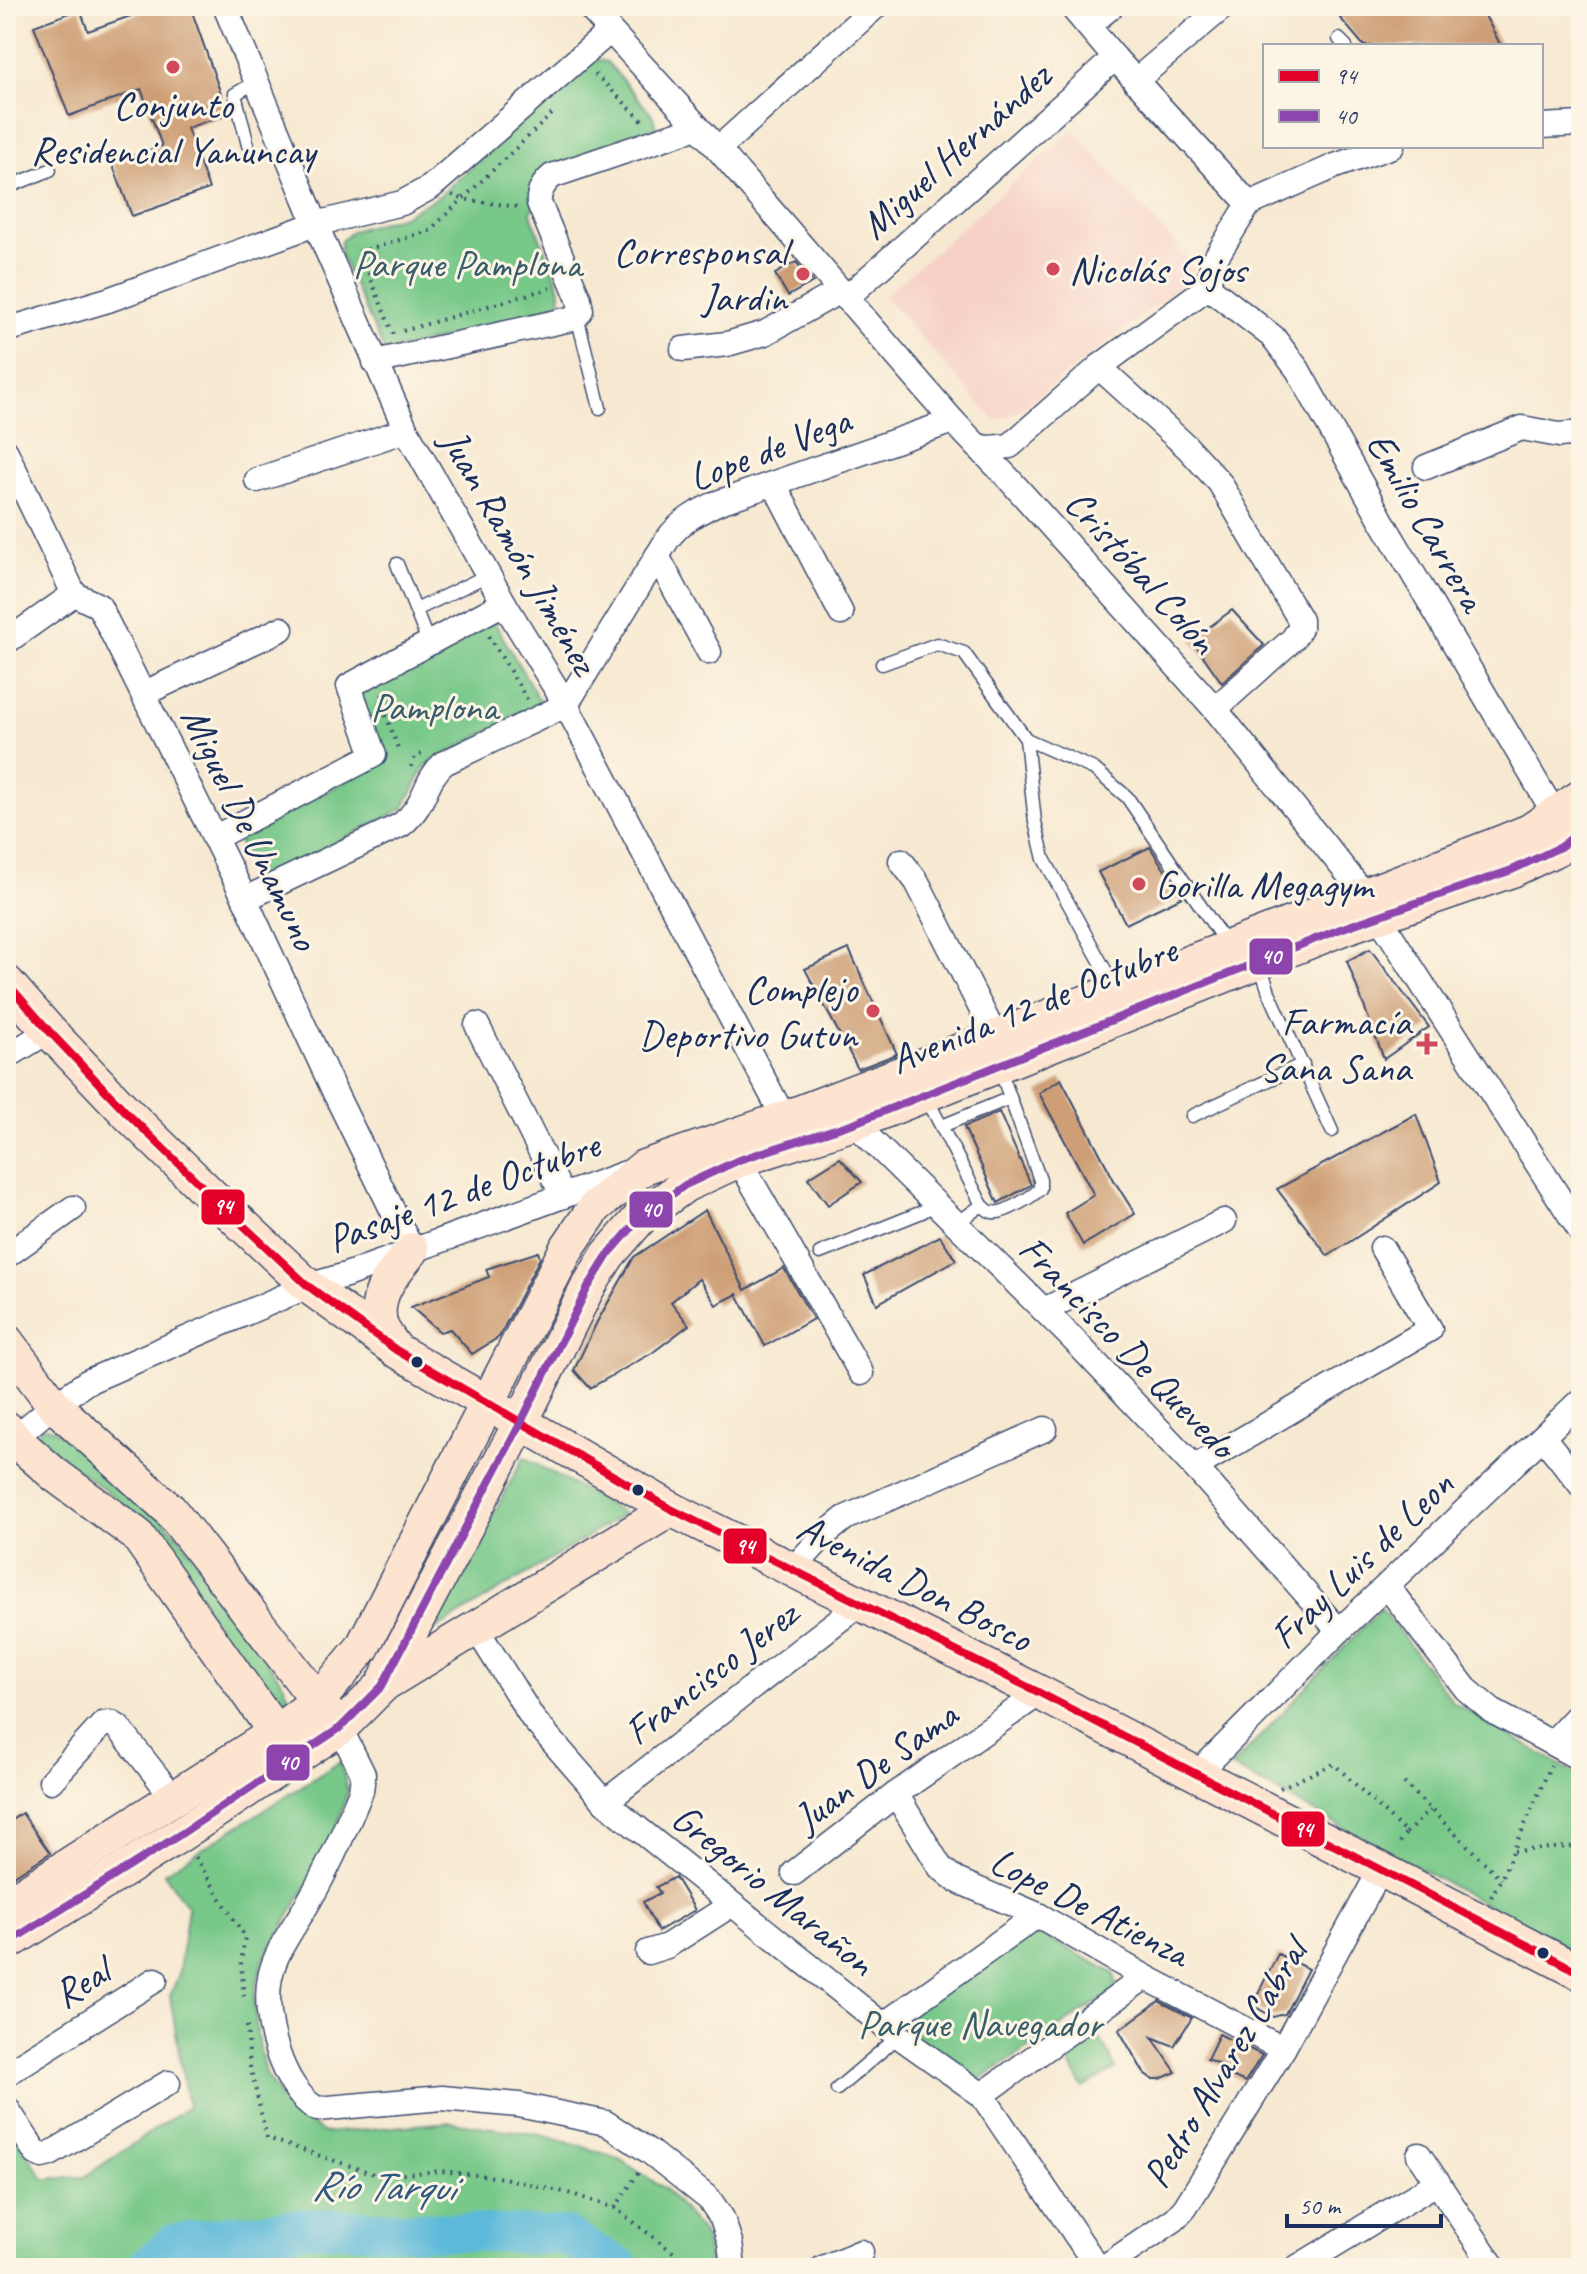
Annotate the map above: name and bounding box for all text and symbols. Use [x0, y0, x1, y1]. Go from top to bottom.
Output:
legend [1263, 44, 1543, 148]
street label: Miguel Hernández [850, 50, 1063, 250]
marker: Conjunto Residencial Yanuncay [164, 58, 182, 76]
text: 94 [1335, 61, 1359, 91]
place label: Conjunto Residencial Yanuncay [31, 80, 319, 176]
text: 40 [1335, 101, 1359, 131]
place label: Corresponsal Jardin [613, 227, 794, 323]
park label: Parque Pamplona [353, 239, 585, 289]
place label: Nicolás Sojos [1069, 245, 1250, 295]
marker: Nicolás Sojos [1044, 260, 1062, 278]
marker: Corresponsal Jardin [794, 265, 812, 283]
street label: Lope de Vega [682, 394, 860, 503]
street label: Juan Ramón Jiménez [428, 419, 611, 685]
street label: Emilio Carrera [1355, 423, 1499, 623]
street label: Cristóbal Colón [1054, 479, 1229, 665]
park label: Pamplona [370, 682, 501, 732]
street label: Miguel De Unamuno [170, 699, 331, 960]
place label: Gorilla Megagym [1155, 860, 1376, 910]
marker: Gorilla Megagym [1130, 875, 1148, 893]
street label: Avenida 12 de Octubre [883, 924, 1187, 1085]
line badge: 40 [1248, 937, 1294, 976]
text: 40 [1261, 943, 1283, 971]
place label: Complejo Deportivo Gutun [639, 964, 859, 1060]
place label: Farmacía Sana Sana [1259, 997, 1414, 1093]
marker: Complejo Deportivo Gutun [864, 1002, 882, 1020]
marker: Farmacía Sana Sana [1418, 1035, 1436, 1053]
street label: Pasaje 12 de Octubre [321, 1119, 609, 1264]
line badge: 94 [200, 1188, 246, 1226]
line badge: 40 [628, 1190, 674, 1229]
text: 94 [213, 1193, 236, 1221]
text: 40 [641, 1196, 663, 1224]
street label: Francisco De Quevedo [1008, 1225, 1249, 1472]
unlabelled marker [409, 1354, 425, 1370]
street label: Fray Luis de Leon [1259, 1459, 1465, 1660]
unlabelled marker [630, 1482, 646, 1498]
street label: Avenida Don Bosco [789, 1503, 1042, 1664]
line badge: 94 [722, 1527, 768, 1565]
text: 94 [735, 1533, 758, 1561]
street label: Francisco Jerez [614, 1587, 811, 1756]
street label: Juan De Sama [782, 1689, 970, 1844]
line badge: 40 [265, 1743, 311, 1782]
text: 40 [278, 1749, 300, 1777]
street label: Gregorio Marañon [662, 1793, 886, 1987]
line badge: 94 [1280, 1810, 1326, 1848]
text: 94 [1293, 1816, 1316, 1844]
street label: Lope De Atienza [982, 1836, 1200, 1980]
street label: Pedro Alvarez Cabral [1131, 1925, 1322, 2197]
street label: Real [44, 1943, 125, 2019]
unlabelled marker [1535, 1945, 1551, 1961]
park label: Parque Navegador [858, 1999, 1106, 2049]
water label: Río Tarqui [311, 2159, 465, 2214]
scale bar [1287, 2178, 1441, 2228]
text: 50 m [1299, 2191, 1342, 2221]

